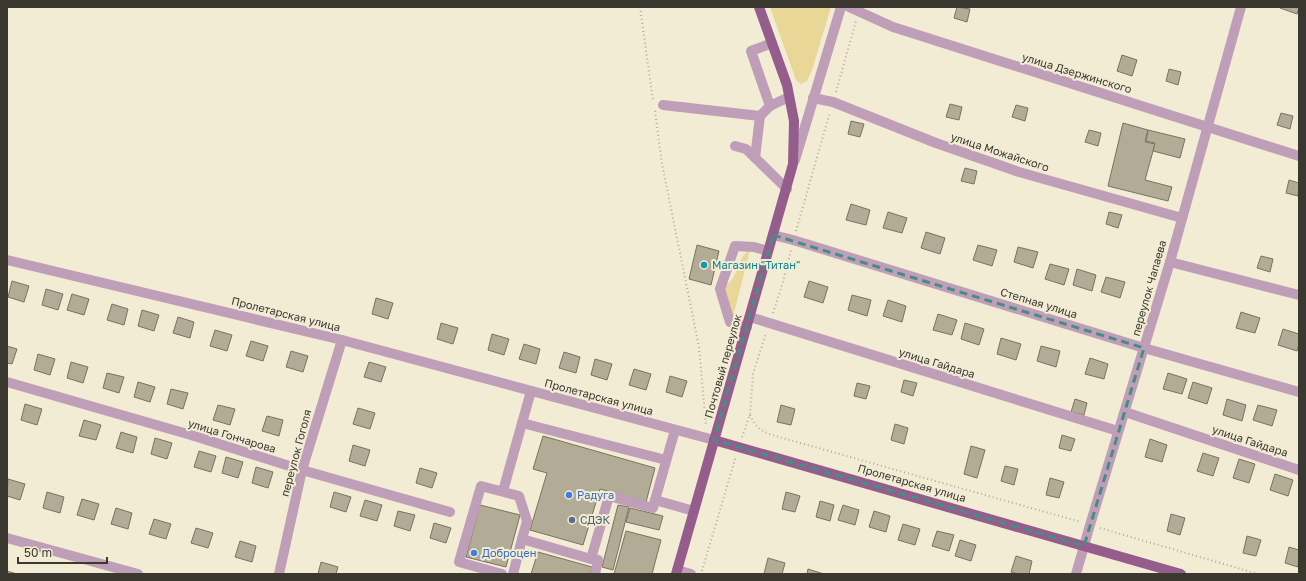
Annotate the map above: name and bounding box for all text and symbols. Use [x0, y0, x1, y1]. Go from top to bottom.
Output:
street label: улица Дзержинского [1021, 50, 1134, 96]
street label: улица Можайского [949, 129, 1051, 174]
street label: переулок Чапаева [1129, 238, 1168, 337]
place label: Магазин "Титан" [712, 258, 800, 271]
marker: Магазин "Титан" [699, 260, 709, 270]
street label: Степная улица [999, 285, 1079, 320]
street label: Пролетарская улица [230, 294, 342, 333]
street label: Почтовый переулок [701, 312, 744, 419]
street label: улица Гайдара [898, 345, 977, 380]
street label: Пролетарская улица [543, 376, 655, 417]
street label: переулок Гоголя [278, 408, 313, 498]
street label: улица Гончарова [187, 416, 278, 455]
street label: улица Гайдара [1211, 422, 1290, 459]
street label: Пролетарская улица [856, 461, 968, 504]
place label: Радуга [577, 488, 614, 501]
marker: Радуга [564, 490, 574, 500]
place label: СДЭК [580, 513, 611, 526]
marker: СДЭК [567, 515, 577, 525]
scale bar [18, 539, 107, 565]
text: 50 m [24, 545, 52, 560]
place label: Доброцен [482, 546, 536, 559]
marker: Доброцен [469, 548, 479, 558]

